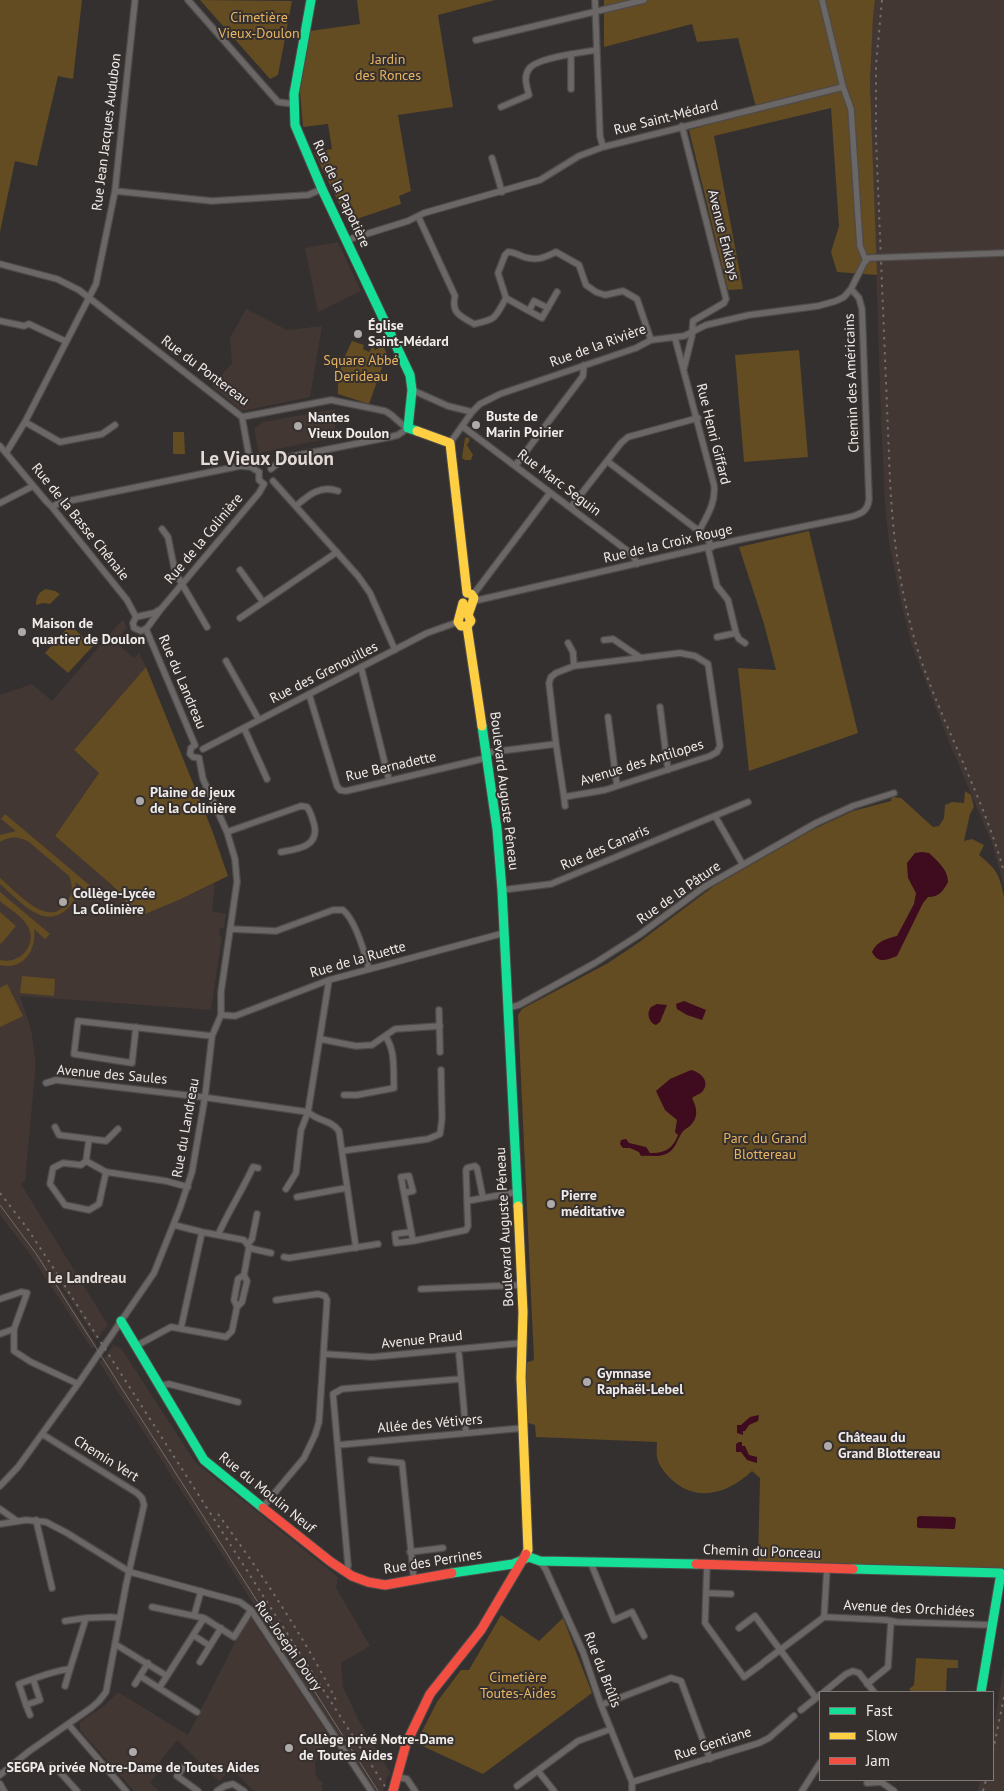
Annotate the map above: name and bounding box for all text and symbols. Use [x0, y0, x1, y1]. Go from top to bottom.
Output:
park label: Cimetière Vieux-Doulon [218, 10, 300, 42]
street label: Rue Jean Jacques Audubon [89, 52, 125, 212]
park label: Jardin des Ronces [355, 52, 421, 84]
street label: Rue Saint-Médard [612, 97, 720, 139]
street label: Rue de la Papotière [309, 138, 373, 250]
street label: Avenue Enklays [704, 188, 742, 282]
street label: Chemin des Américains [841, 313, 863, 453]
place label: Église Saint-Médard [368, 318, 449, 351]
street label: Rue de la Rivière [548, 321, 648, 371]
marker: Église Saint-Médard [352, 328, 364, 340]
street label: Rue du Pontereau [158, 332, 252, 410]
park label: Square Abbé Derideau [323, 353, 399, 386]
street label: Rue Henri Giffard [692, 382, 734, 486]
place label: Buste de Marin Poirier [486, 409, 563, 442]
place label: Nantes Vieux Doulon [308, 410, 389, 442]
marker: Buste de Marin Poirier [470, 419, 482, 431]
marker: Nantes Vieux Doulon [292, 420, 304, 432]
street label: Rue Marc Seguin [514, 446, 604, 520]
district label: Le Vieux Doulon [200, 449, 334, 471]
street label: Rue de la Basse Chênaie [28, 460, 132, 584]
street label: Rue de la Colinière [161, 490, 247, 588]
street label: Rue de la Croix Rouge [602, 521, 734, 567]
place label: Maison de quartier de Doulon [32, 616, 145, 648]
marker: Maison de quartier de Doulon [16, 626, 28, 638]
street label: Rue du Landreau [155, 632, 209, 732]
street label: Rue des Grenouilles [267, 639, 381, 707]
street label: Boulevard Auguste Péneau [486, 711, 522, 871]
street label: Avenue des Antilopes [578, 736, 706, 790]
street label: Rue Bernadette [344, 748, 438, 786]
place label: Plaine de jeux de la Colinière [150, 785, 236, 818]
marker: Plaine de jeux de la Colinière [134, 795, 146, 807]
street label: Rue des Canaris [558, 822, 652, 874]
street label: Rue de la Pâture [634, 858, 724, 928]
place label: Collège-Lycée La Colinière [73, 886, 155, 919]
marker: Collège-Lycée La Colinière [57, 896, 69, 908]
street label: Rue de la Ruette [308, 938, 408, 982]
street label: Avenue des Saules [56, 1062, 168, 1088]
street label: Rue du Landreau [169, 1077, 203, 1179]
park label: Parc du Grand Blottereau [723, 1131, 807, 1164]
street label: Boulevard Auguste Péneau [492, 1147, 518, 1307]
place label: Pierre méditative [561, 1188, 625, 1220]
marker: Pierre méditative [545, 1198, 557, 1210]
district label: Le Landreau [48, 1270, 126, 1288]
street label: Avenue Praud [381, 1327, 463, 1353]
place label: Gymnase Raphaël-Lebel [597, 1366, 683, 1398]
marker: Gymnase Raphaël-Lebel [581, 1376, 593, 1388]
street label: Allée des Vétivers [377, 1411, 483, 1437]
place label: Château du Grand Blottereau [838, 1430, 940, 1462]
street label: Chemin Vert [70, 1432, 142, 1486]
marker: Château du Grand Blottereau [822, 1440, 834, 1452]
street label: Rue du Moulin Neuf [215, 1449, 319, 1537]
street label: Chemin du Ponceau [703, 1542, 821, 1562]
street label: Rue des Perrines [383, 1546, 483, 1578]
street label: Avenue des Orchidées [843, 1597, 975, 1621]
street label: Rue Joseph Doury [251, 1598, 325, 1694]
street label: Rue du Brûlis [580, 1630, 624, 1710]
park label: Cimetière Toutes-Aides [480, 1670, 556, 1702]
legend [819, 1691, 994, 1781]
text: Fast [866, 1701, 893, 1720]
street label: Rue Gentiane [672, 1724, 754, 1764]
text: Slow [866, 1726, 897, 1745]
place label: Collège privé Notre-Dame de Toutes Aides [299, 1732, 454, 1764]
marker: Collège privé Notre-Dame de Toutes Aides [283, 1742, 295, 1754]
marker: SEGPA privée Notre-Dame de Toutes Aides [127, 1746, 139, 1758]
text: Jam [866, 1751, 890, 1770]
place label: SEGPA privée Notre-Dame de Toutes Aides [7, 1760, 259, 1776]

